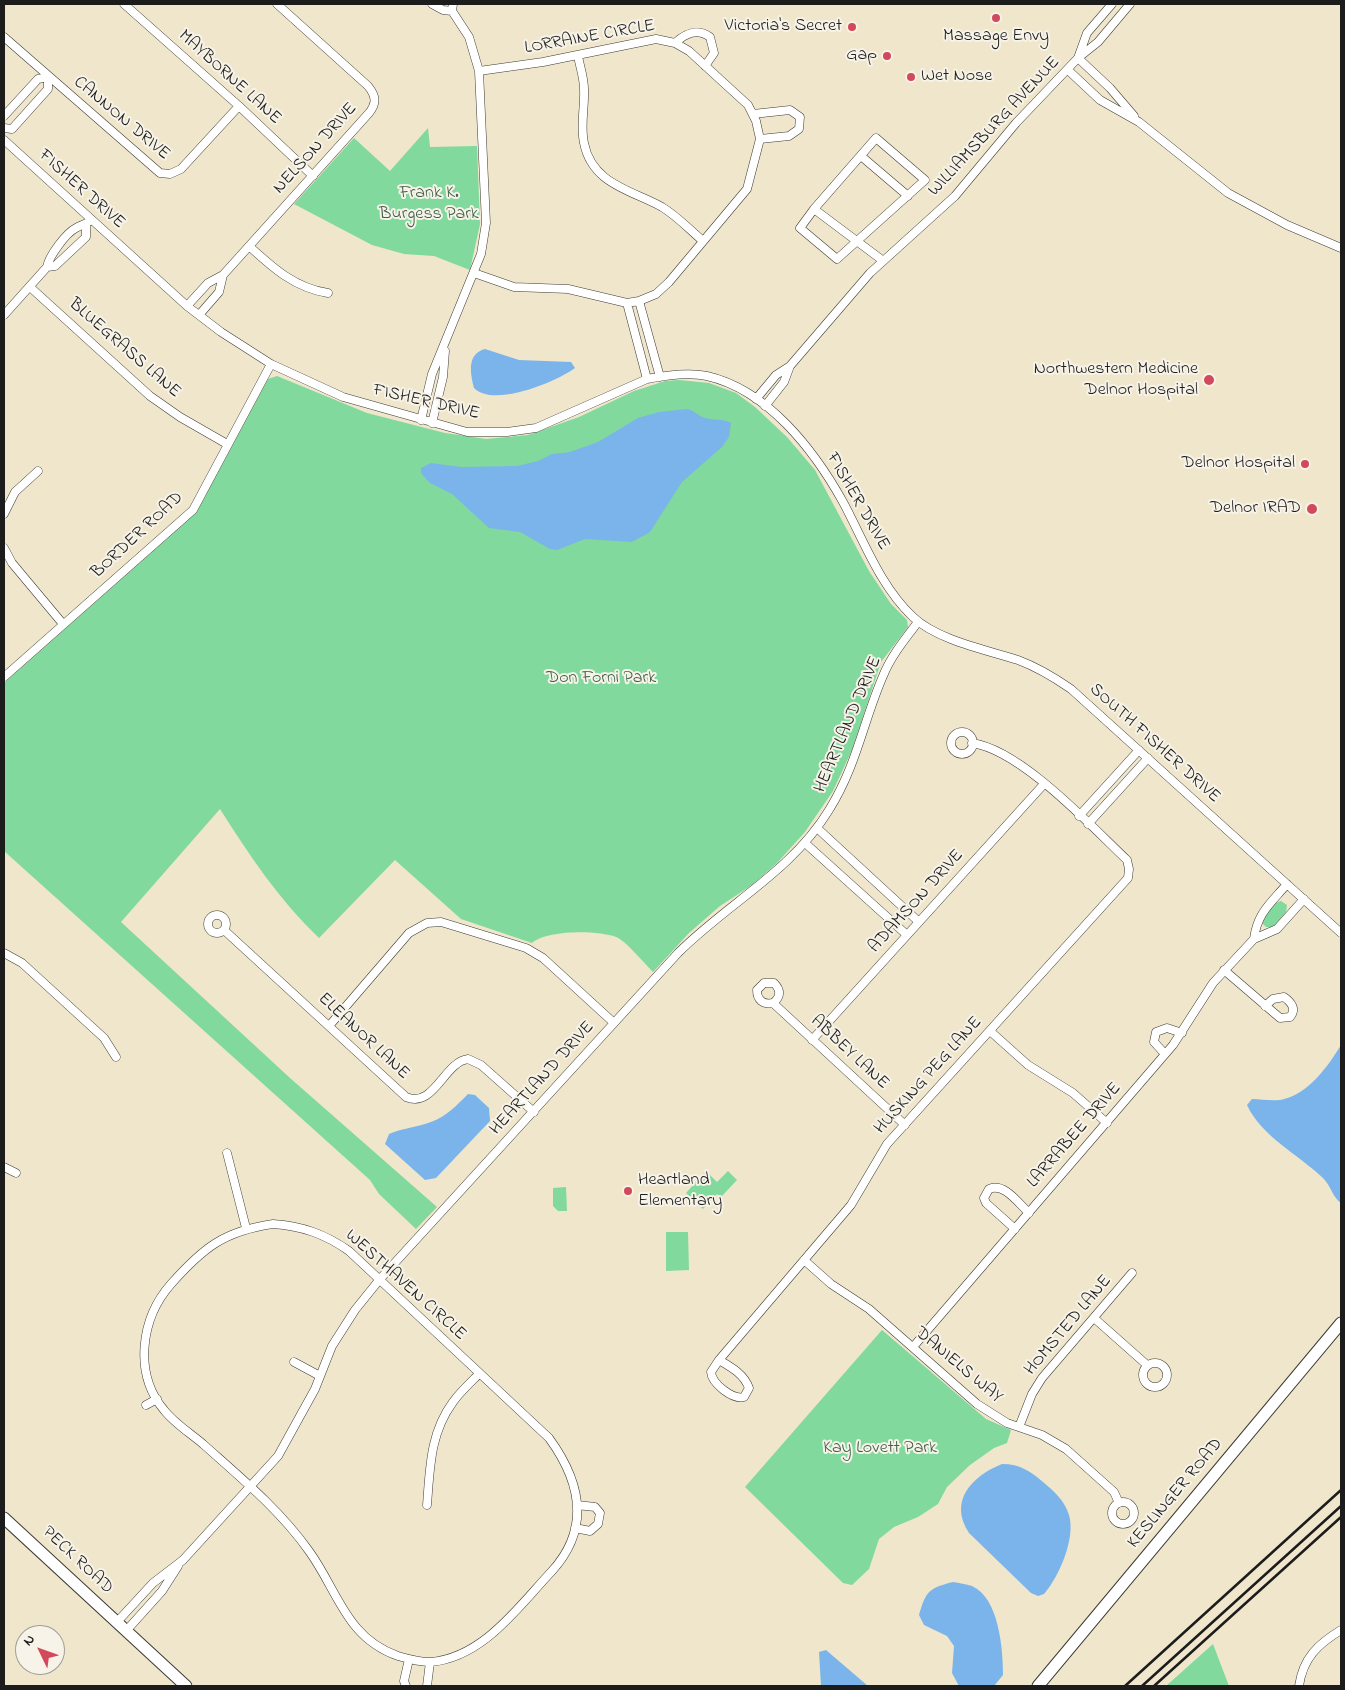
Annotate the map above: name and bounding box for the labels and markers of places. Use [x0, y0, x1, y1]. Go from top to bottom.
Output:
marker: Massage Envy [990, 12, 1002, 24]
place label: Victoria's Secret [725, 16, 842, 38]
marker: Victoria's Secret [846, 21, 858, 33]
place label: Massage Envy [943, 26, 1049, 48]
place label: Gap [846, 45, 877, 67]
marker: Gap [881, 50, 893, 62]
place label: Wet Nose [921, 66, 992, 88]
marker: Wet Nose [905, 71, 917, 83]
place label: Northwestern Medicine Delnor Hospital [1034, 359, 1198, 402]
marker: Northwestern Medicine Delnor Hospital [1202, 373, 1216, 387]
place label: Delnor Hospital [1182, 453, 1295, 475]
marker: Delnor Hospital [1299, 458, 1311, 470]
place label: Delnor IRAD [1210, 498, 1301, 520]
marker: Delnor IRAD [1305, 502, 1319, 516]
place label: Heartland Elementary [638, 1170, 722, 1212]
marker: Heartland Elementary [622, 1185, 634, 1197]

